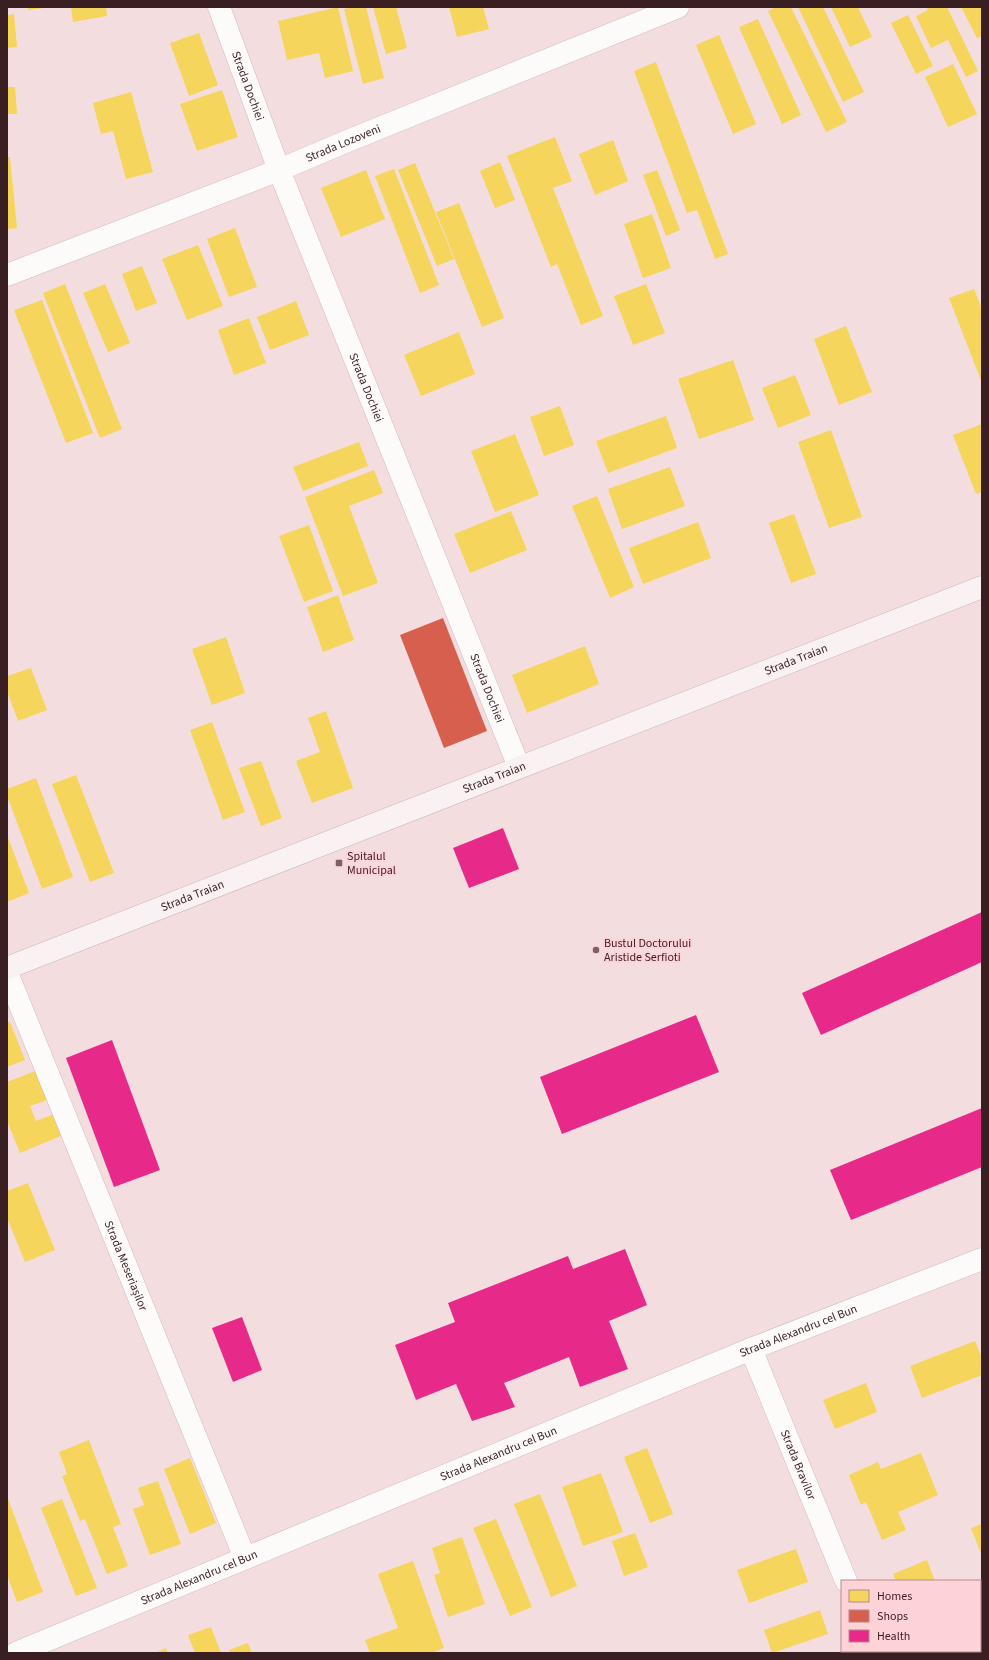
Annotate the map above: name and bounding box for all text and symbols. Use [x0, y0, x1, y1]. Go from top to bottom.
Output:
street label: Strada Dochiei [227, 49, 269, 123]
street label: Strada Lozoveni [303, 120, 383, 166]
street label: Strada Dochiei [345, 350, 388, 425]
street label: Strada Traian [762, 639, 830, 679]
street label: Strada Dochiei [466, 651, 509, 725]
street label: Strada Traian [460, 757, 528, 797]
place label: Spitalul Municipal [347, 848, 396, 879]
marker: Spitalul Municipal [334, 858, 344, 868]
street label: Strada Traian [158, 875, 226, 916]
place label: Bustul Doctorului Aristide Serfioti [604, 935, 691, 966]
marker: Bustul Doctorului Aristide Serfioti [591, 945, 601, 955]
street label: Strada Meseriașilor [100, 1218, 152, 1314]
street label: Strada Alexandru cel Bun [737, 1300, 860, 1361]
street label: Strada Alexandru cel Bun [437, 1422, 559, 1485]
street label: Strada Bravilor [776, 1427, 821, 1503]
street label: Strada Alexandru cel Bun [138, 1546, 260, 1609]
legend [841, 1580, 981, 1652]
text: Homes [877, 1588, 912, 1605]
text: Shops [877, 1608, 908, 1625]
text: Health [877, 1628, 910, 1645]

